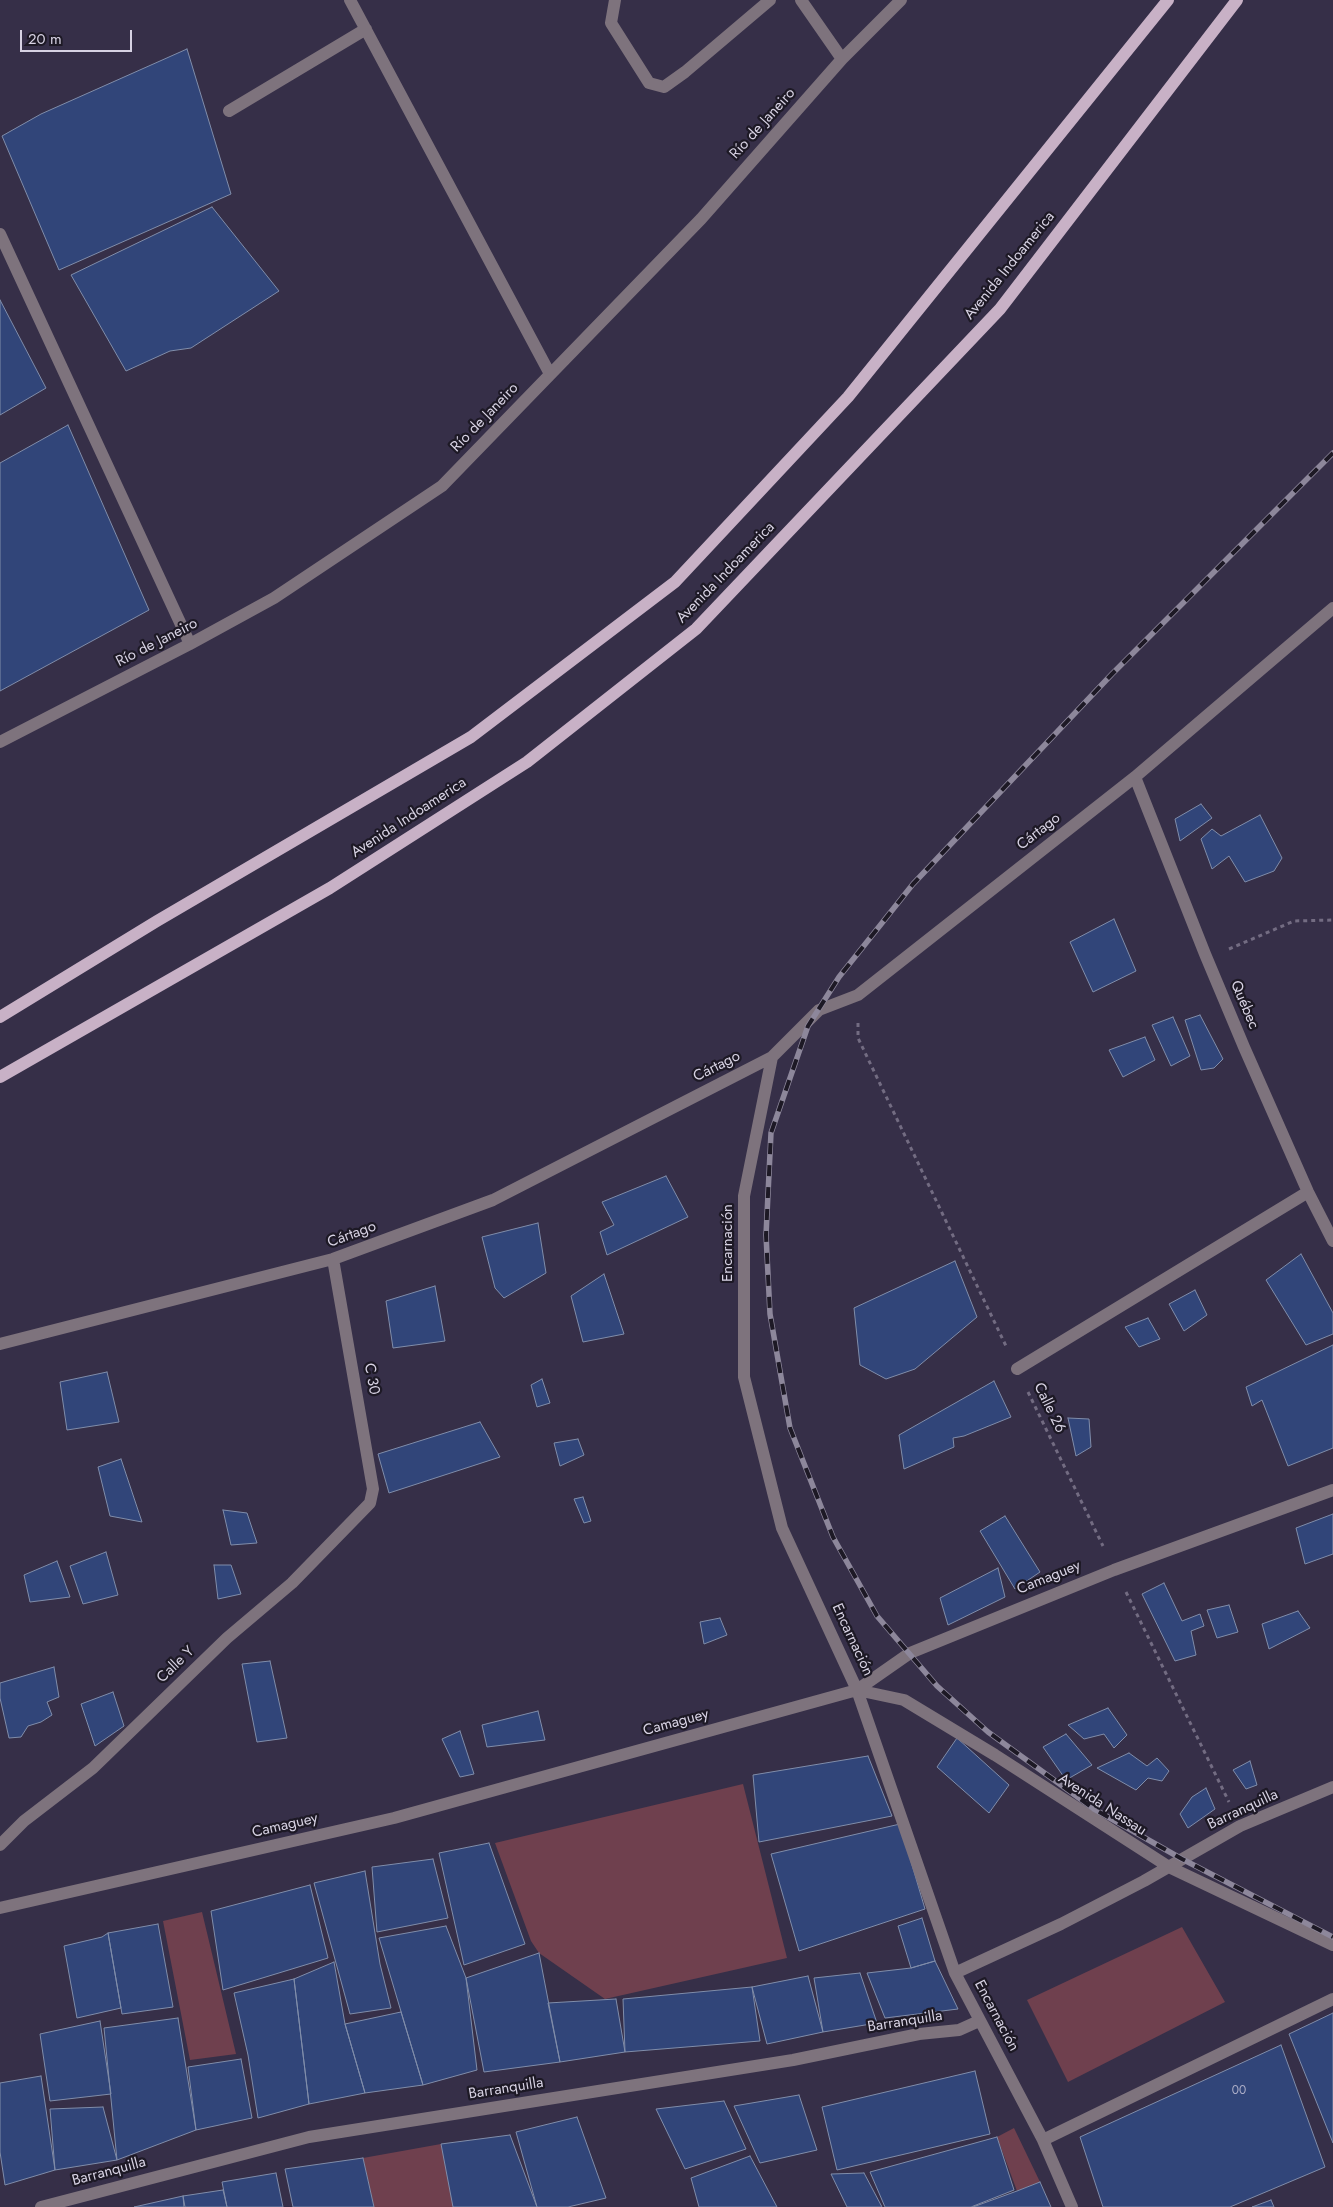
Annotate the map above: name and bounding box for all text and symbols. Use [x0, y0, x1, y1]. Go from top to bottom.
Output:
scale bar [22, 20, 135, 52]
text: 20 m [28, 28, 62, 50]
street label: Río de Janeiro [726, 85, 800, 163]
street label: Avenida Indoamerica [961, 208, 1059, 324]
street label: Río de Janeiro [448, 380, 522, 456]
street label: Avenida Indoamerica [673, 519, 779, 627]
street label: Río de Janeiro [113, 615, 201, 671]
street label: Avenida Indoamerica [348, 774, 470, 862]
street label: Cártago [1014, 809, 1064, 855]
street label: Québec [1226, 978, 1262, 1032]
street label: Cártago [691, 1048, 743, 1086]
street label: Encarnación [719, 1204, 737, 1282]
street label: Cártago [325, 1218, 379, 1252]
street label: C 30 [359, 1362, 383, 1396]
street label: Calle 26 [1029, 1380, 1069, 1436]
street label: Camaguey [1015, 1557, 1083, 1599]
street label: Encarnación [827, 1601, 877, 1679]
street label: Calle Y [154, 1643, 198, 1687]
street label: Camaguey [641, 1706, 711, 1740]
street label: Avenida Nassau [1055, 1770, 1149, 1840]
street label: Barranquilla [1205, 1786, 1281, 1834]
street label: Camaguey [250, 1810, 320, 1842]
street label: Encarnación [970, 1977, 1022, 2055]
street label: Barranquilla [866, 2007, 944, 2037]
street label: Barranquilla [467, 2074, 545, 2104]
house number: 00 [1232, 2084, 1246, 2098]
street label: Barranquilla [70, 2154, 148, 2190]

